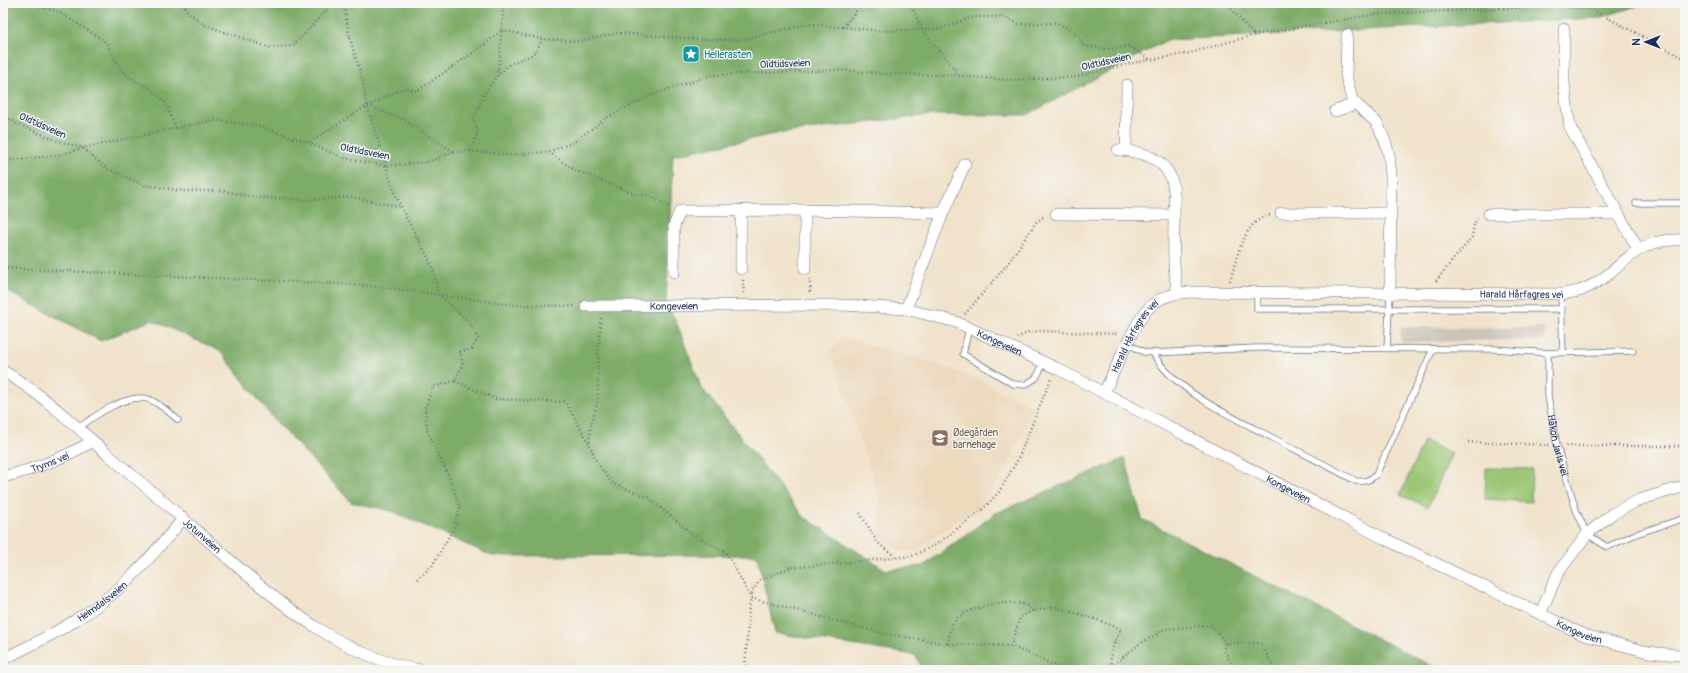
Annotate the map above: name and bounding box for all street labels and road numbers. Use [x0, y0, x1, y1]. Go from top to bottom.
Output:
street label: Oldtidsveien [1080, 50, 1132, 73]
street label: Oldtidsveien [760, 57, 811, 71]
street label: Oldtidsveien [17, 110, 68, 142]
street label: Oldtidsveien [339, 141, 391, 163]
street label: Harald Hårfagres vei [1480, 288, 1564, 301]
street label: Harald Hårfagres vei [1109, 297, 1161, 375]
street label: Kongeveien [650, 301, 699, 313]
street label: Kongeveien [975, 327, 1024, 359]
street label: Håkon Jarls vei [1544, 414, 1570, 477]
street label: Tryms vei [29, 450, 71, 476]
street label: Kongeveien [1264, 473, 1313, 506]
street label: Jotunveien [180, 516, 223, 556]
street label: Heimdalsveien [75, 579, 130, 625]
street label: Kongeveien [1554, 618, 1604, 647]

